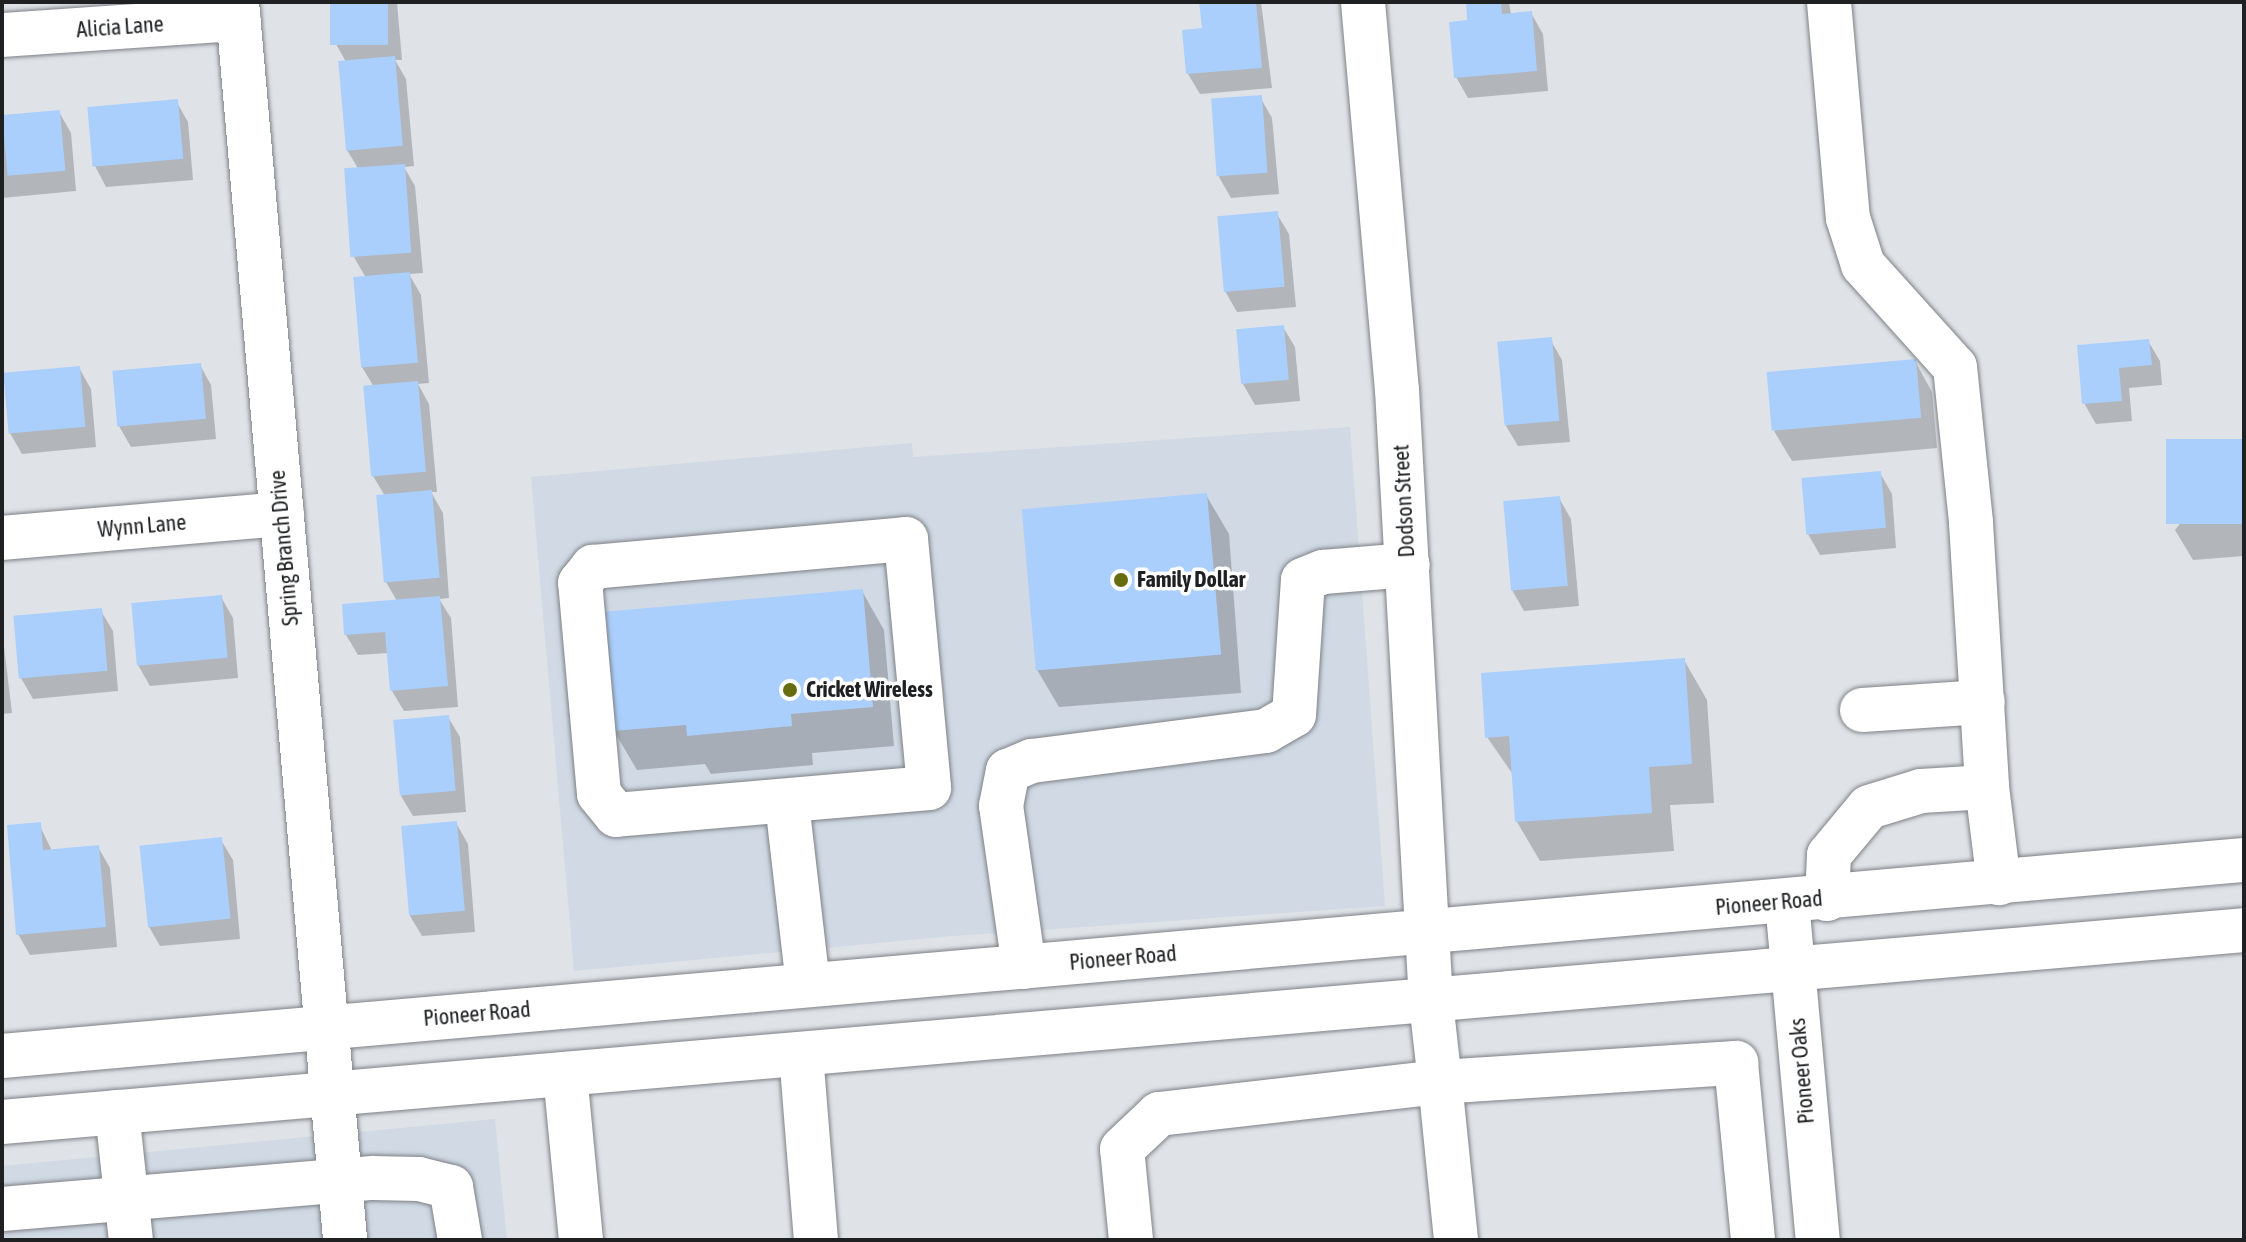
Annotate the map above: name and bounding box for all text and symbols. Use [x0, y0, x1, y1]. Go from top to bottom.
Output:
street label: Alicia Lane [75, 11, 165, 43]
street label: Dodson Street [1388, 444, 1420, 558]
street label: Spring Branch Drive [264, 469, 304, 627]
street label: Wynn Lane [97, 509, 187, 543]
place label: Family Dollar [1137, 567, 1245, 593]
marker: Family Dollar [1112, 571, 1130, 589]
place label: Cricket Wireless [806, 677, 933, 703]
marker: Cricket Wireless [781, 681, 799, 699]
street label: Pioneer Road [1714, 885, 1824, 921]
street label: Pioneer Road [1068, 940, 1178, 976]
street label: Pioneer Road [422, 996, 532, 1032]
street label: Pioneer Oaks [1784, 1017, 1820, 1125]

